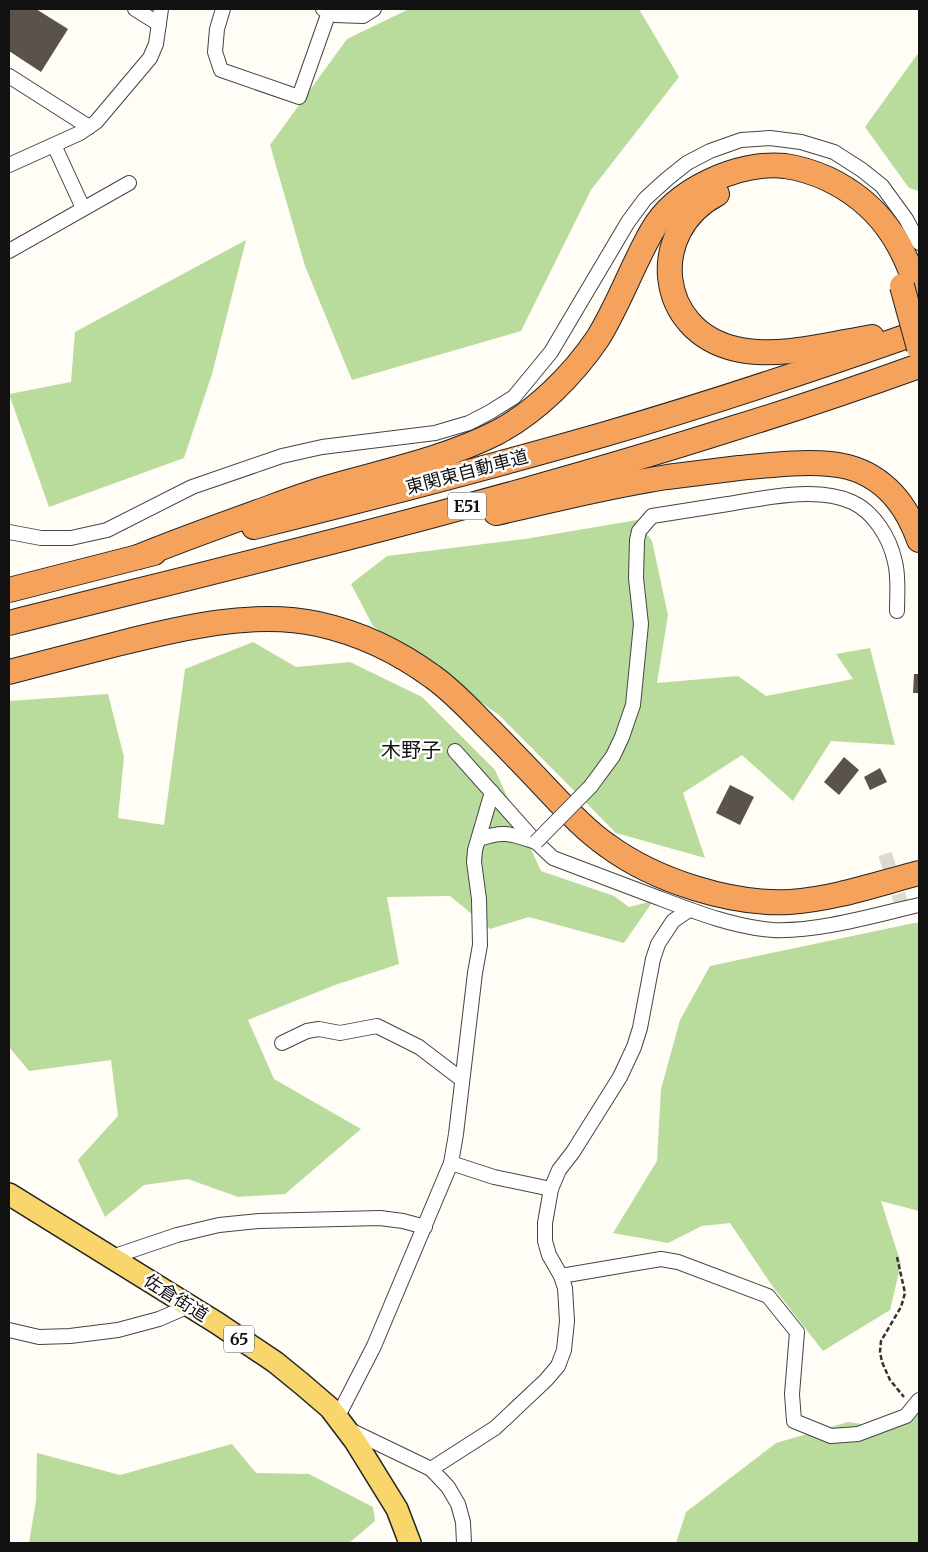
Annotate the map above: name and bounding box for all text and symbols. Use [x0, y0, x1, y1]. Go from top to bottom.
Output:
street label: 東関東自動車道 [403, 444, 531, 499]
road number: E51 [448, 492, 486, 520]
district label: 木野子 [381, 737, 441, 762]
street label: 佐倉街道 [140, 1269, 213, 1326]
road number: 65 [224, 1326, 254, 1352]

